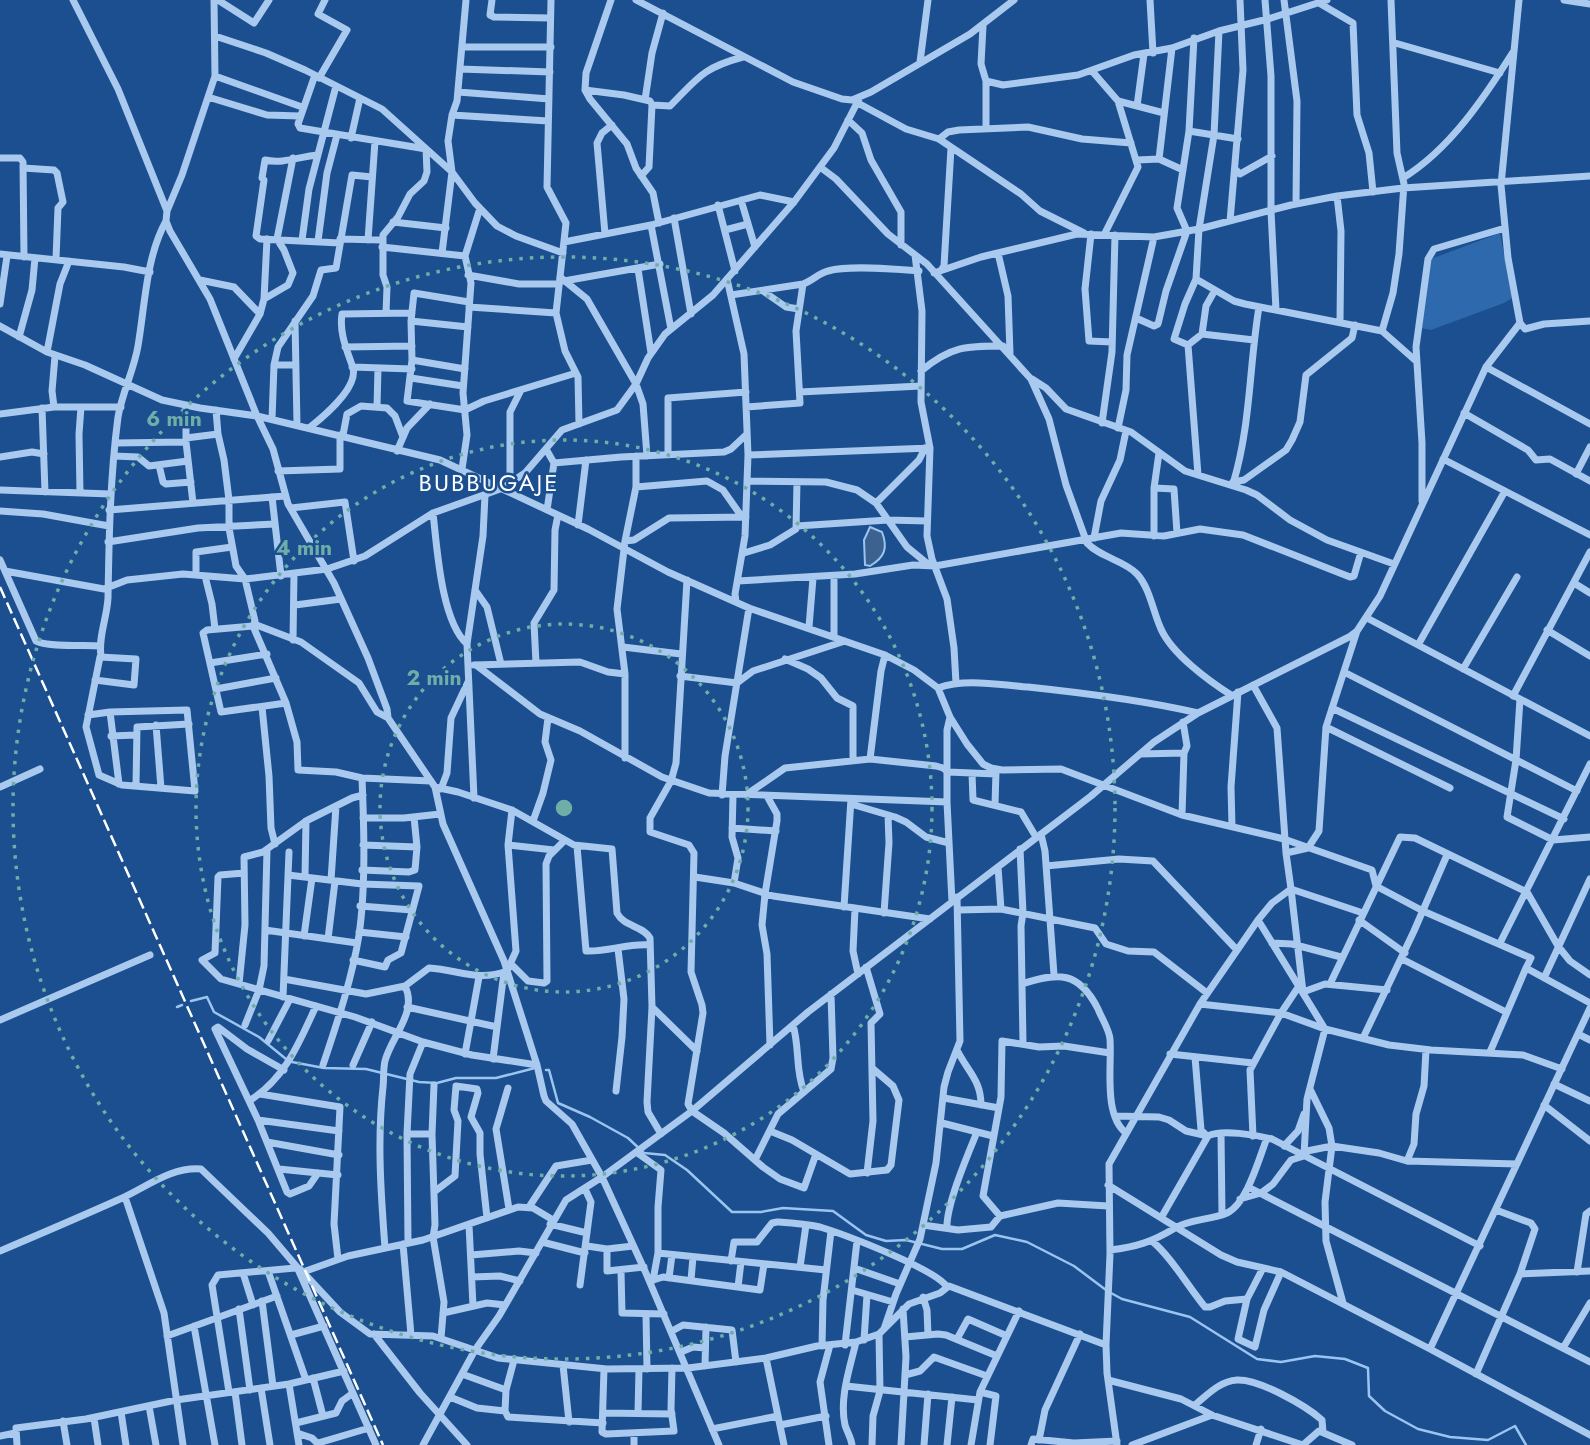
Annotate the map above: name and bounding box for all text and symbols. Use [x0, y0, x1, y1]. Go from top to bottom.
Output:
text: 6 min [146, 404, 202, 434]
district label: BUBBUGAJE [419, 465, 559, 500]
text: 4 min [276, 533, 332, 563]
text: 2 min [406, 663, 462, 693]
centre of rings [552, 796, 576, 820]

